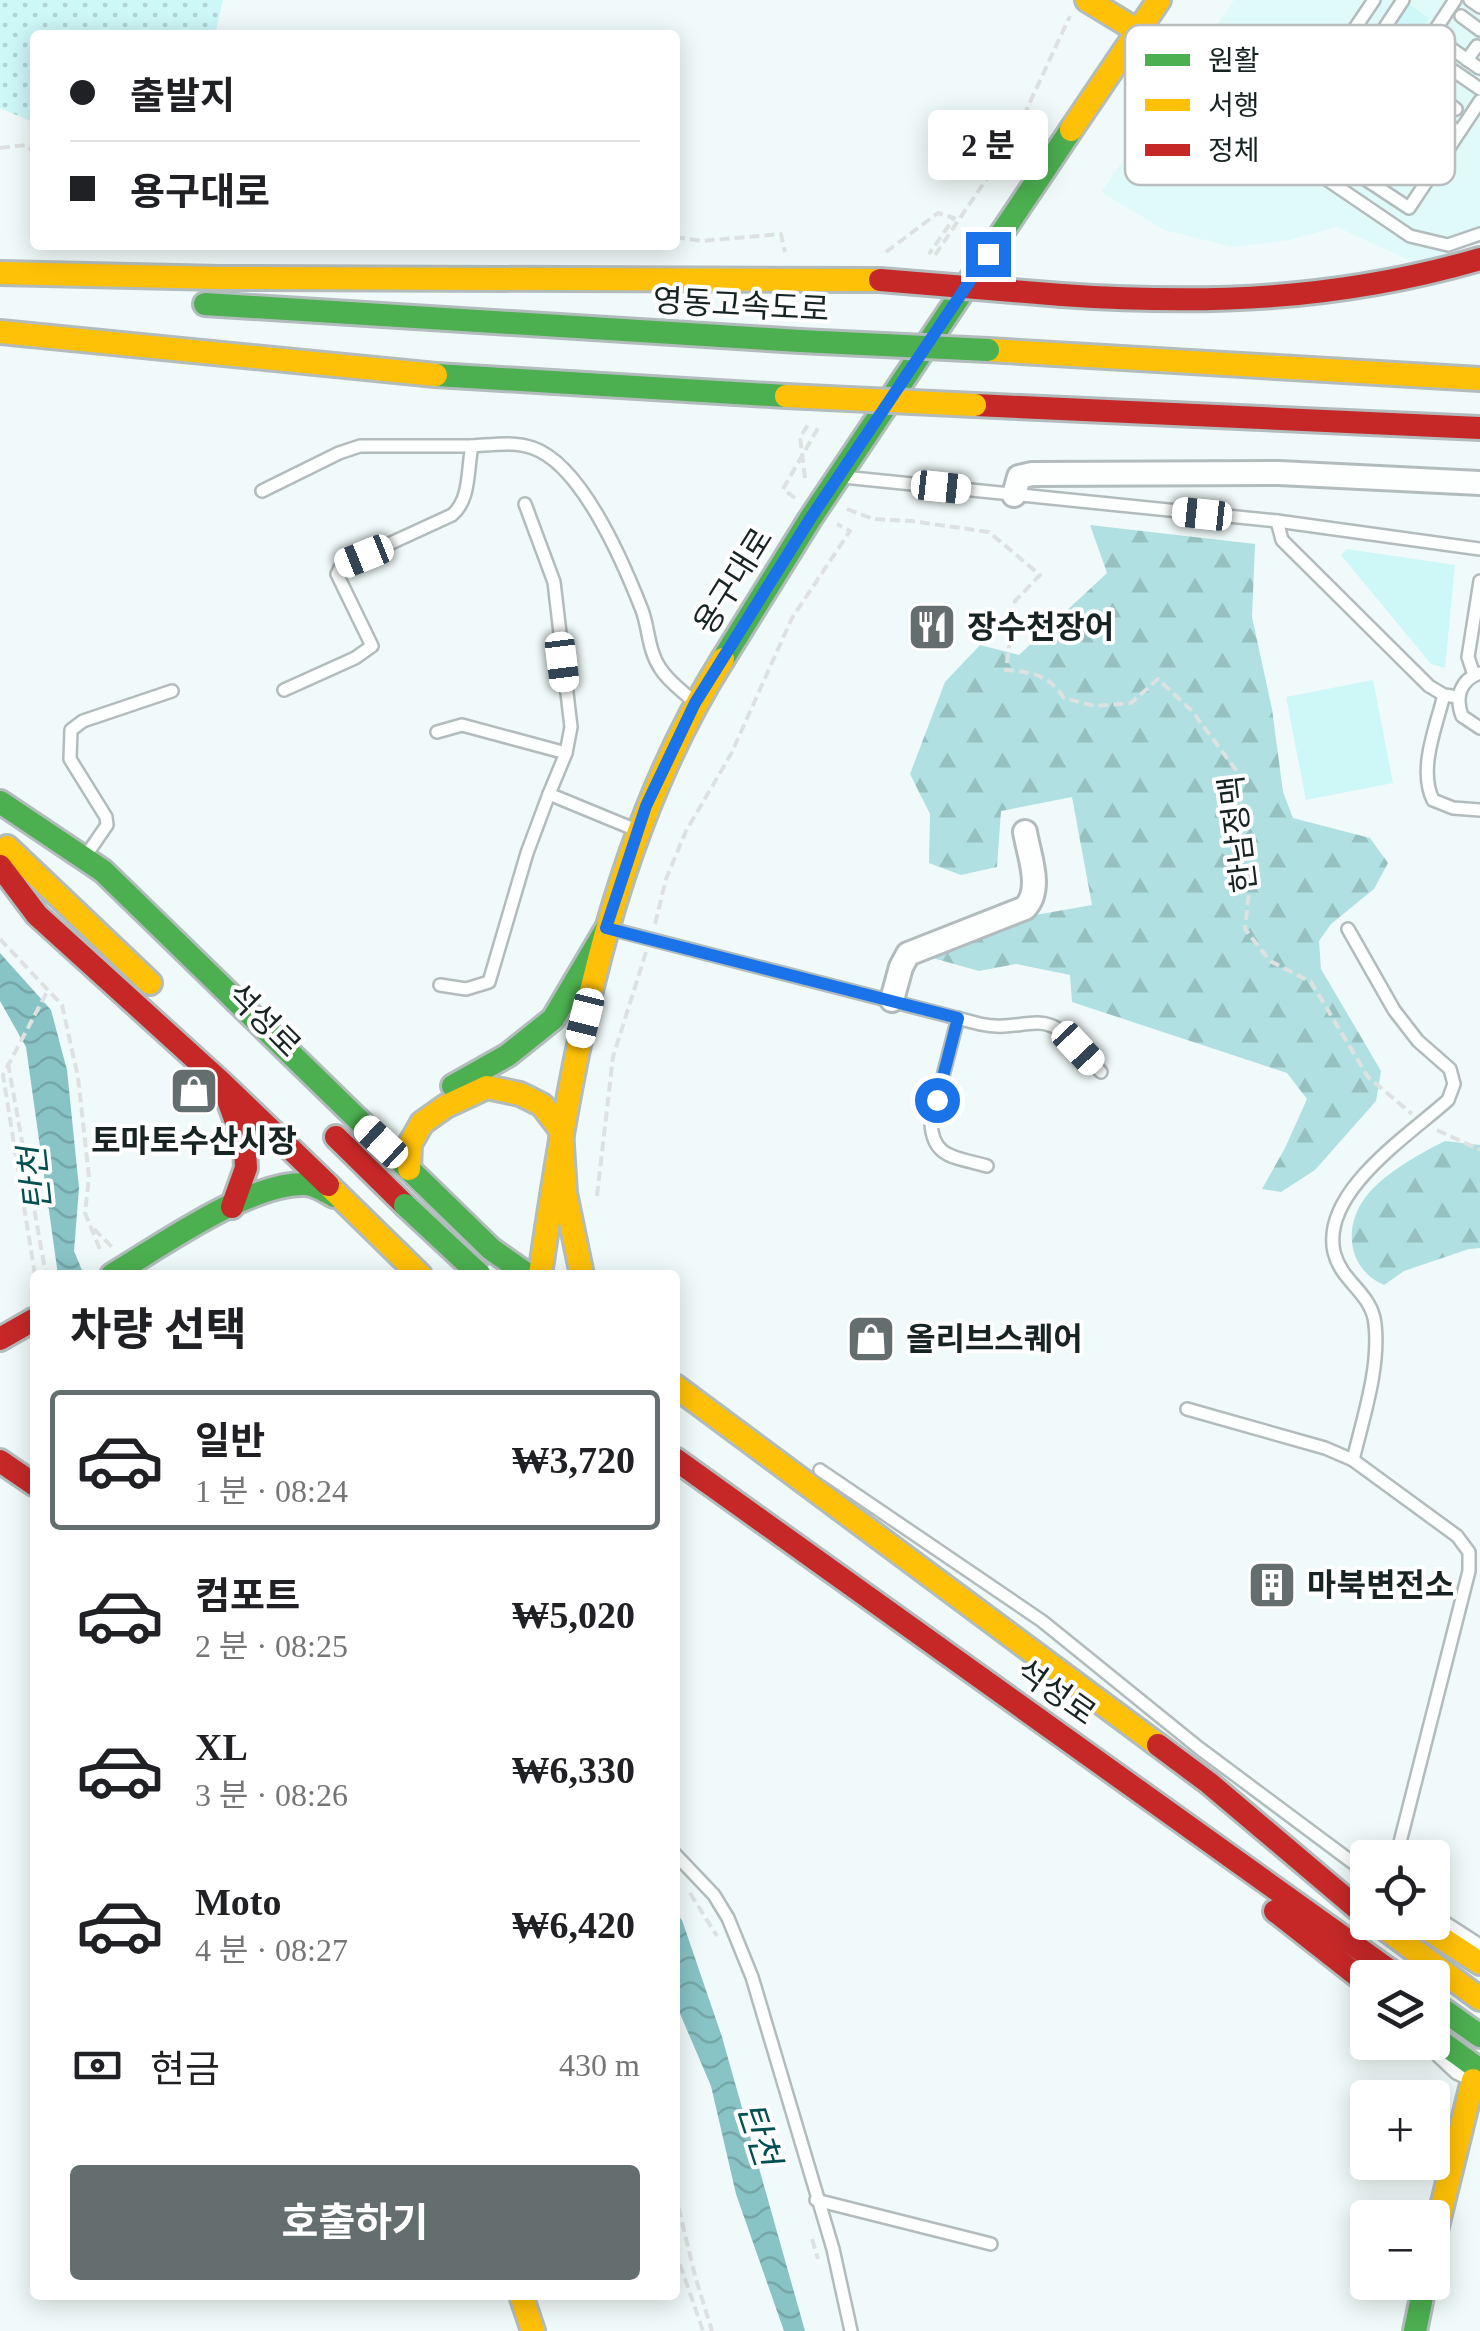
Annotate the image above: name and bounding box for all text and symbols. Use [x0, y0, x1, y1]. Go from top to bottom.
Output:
legend [1125, 25, 1455, 185]
text: 원활 [1208, 45, 1260, 76]
text: 출발지 [130, 75, 235, 117]
text: 서행 [1208, 90, 1260, 121]
callout: 2 분 [928, 109, 1048, 179]
text: 2 분 [961, 127, 1015, 163]
text: 정체 [1208, 135, 1260, 166]
text: 용구대로 [130, 171, 270, 213]
route end [966, 232, 1011, 277]
street label: 영동고속도로 [652, 282, 830, 328]
car [910, 469, 972, 505]
car [1171, 496, 1233, 532]
street label: 용구대로 [687, 522, 779, 640]
car [331, 531, 397, 581]
restaurant icon: 장수천장어 [906, 601, 958, 653]
place label: 장수천장어 [967, 609, 1114, 645]
car [543, 630, 581, 694]
street label: 한남정맥 [1213, 773, 1263, 895]
street label: 석성로 [220, 976, 308, 1064]
car [563, 985, 607, 1051]
car [1047, 1016, 1109, 1080]
shop icon: 토마토수산시장 [168, 1065, 220, 1117]
route start [915, 1078, 960, 1123]
car [349, 1111, 413, 1173]
place label: 토마토수산시장 [91, 1123, 297, 1159]
water label: 탄천 [12, 1141, 58, 1213]
text: 차량 선택 [70, 1305, 247, 1355]
shop icon: 올리브스퀘어 [845, 1313, 897, 1365]
place label: 올리브스퀘어 [906, 1321, 1083, 1357]
icon: car [75, 1415, 165, 1505]
text: 일반 [195, 1420, 265, 1462]
text: ₩3,720 [512, 1439, 635, 1481]
text: 1 분 · 08:24 [195, 1473, 348, 1509]
building icon: 마북변전소 [1246, 1559, 1298, 1611]
place label: 마북변전소 [1307, 1567, 1454, 1603]
icon: car [75, 1570, 165, 1660]
text: 컴포트 [195, 1575, 300, 1617]
text: ₩5,020 [512, 1594, 635, 1636]
text: 2 분 · 08:25 [195, 1628, 348, 1664]
street label: 석성로 [1009, 1652, 1103, 1732]
icon: car [75, 1725, 165, 1815]
text: XL [195, 1726, 248, 1768]
text: ₩6,330 [512, 1749, 635, 1791]
text: 3 분 · 08:26 [195, 1777, 348, 1813]
map controls [1350, 1840, 1450, 2300]
button: locate [1350, 1840, 1450, 1940]
icon: car [75, 1880, 165, 1970]
text: Moto [195, 1881, 282, 1923]
text: ₩6,420 [512, 1904, 635, 1946]
text: 4 분 · 08:27 [195, 1932, 348, 1968]
button: layers [1350, 1960, 1450, 2060]
icon: cash [70, 2038, 125, 2093]
text: 430 m [559, 2047, 640, 2083]
text: 현금 [150, 2048, 220, 2090]
button: + [1350, 2080, 1450, 2180]
water label: 탄천 [730, 2098, 788, 2174]
button: 호출하기 [70, 2165, 640, 2280]
button: − [1350, 2200, 1450, 2300]

